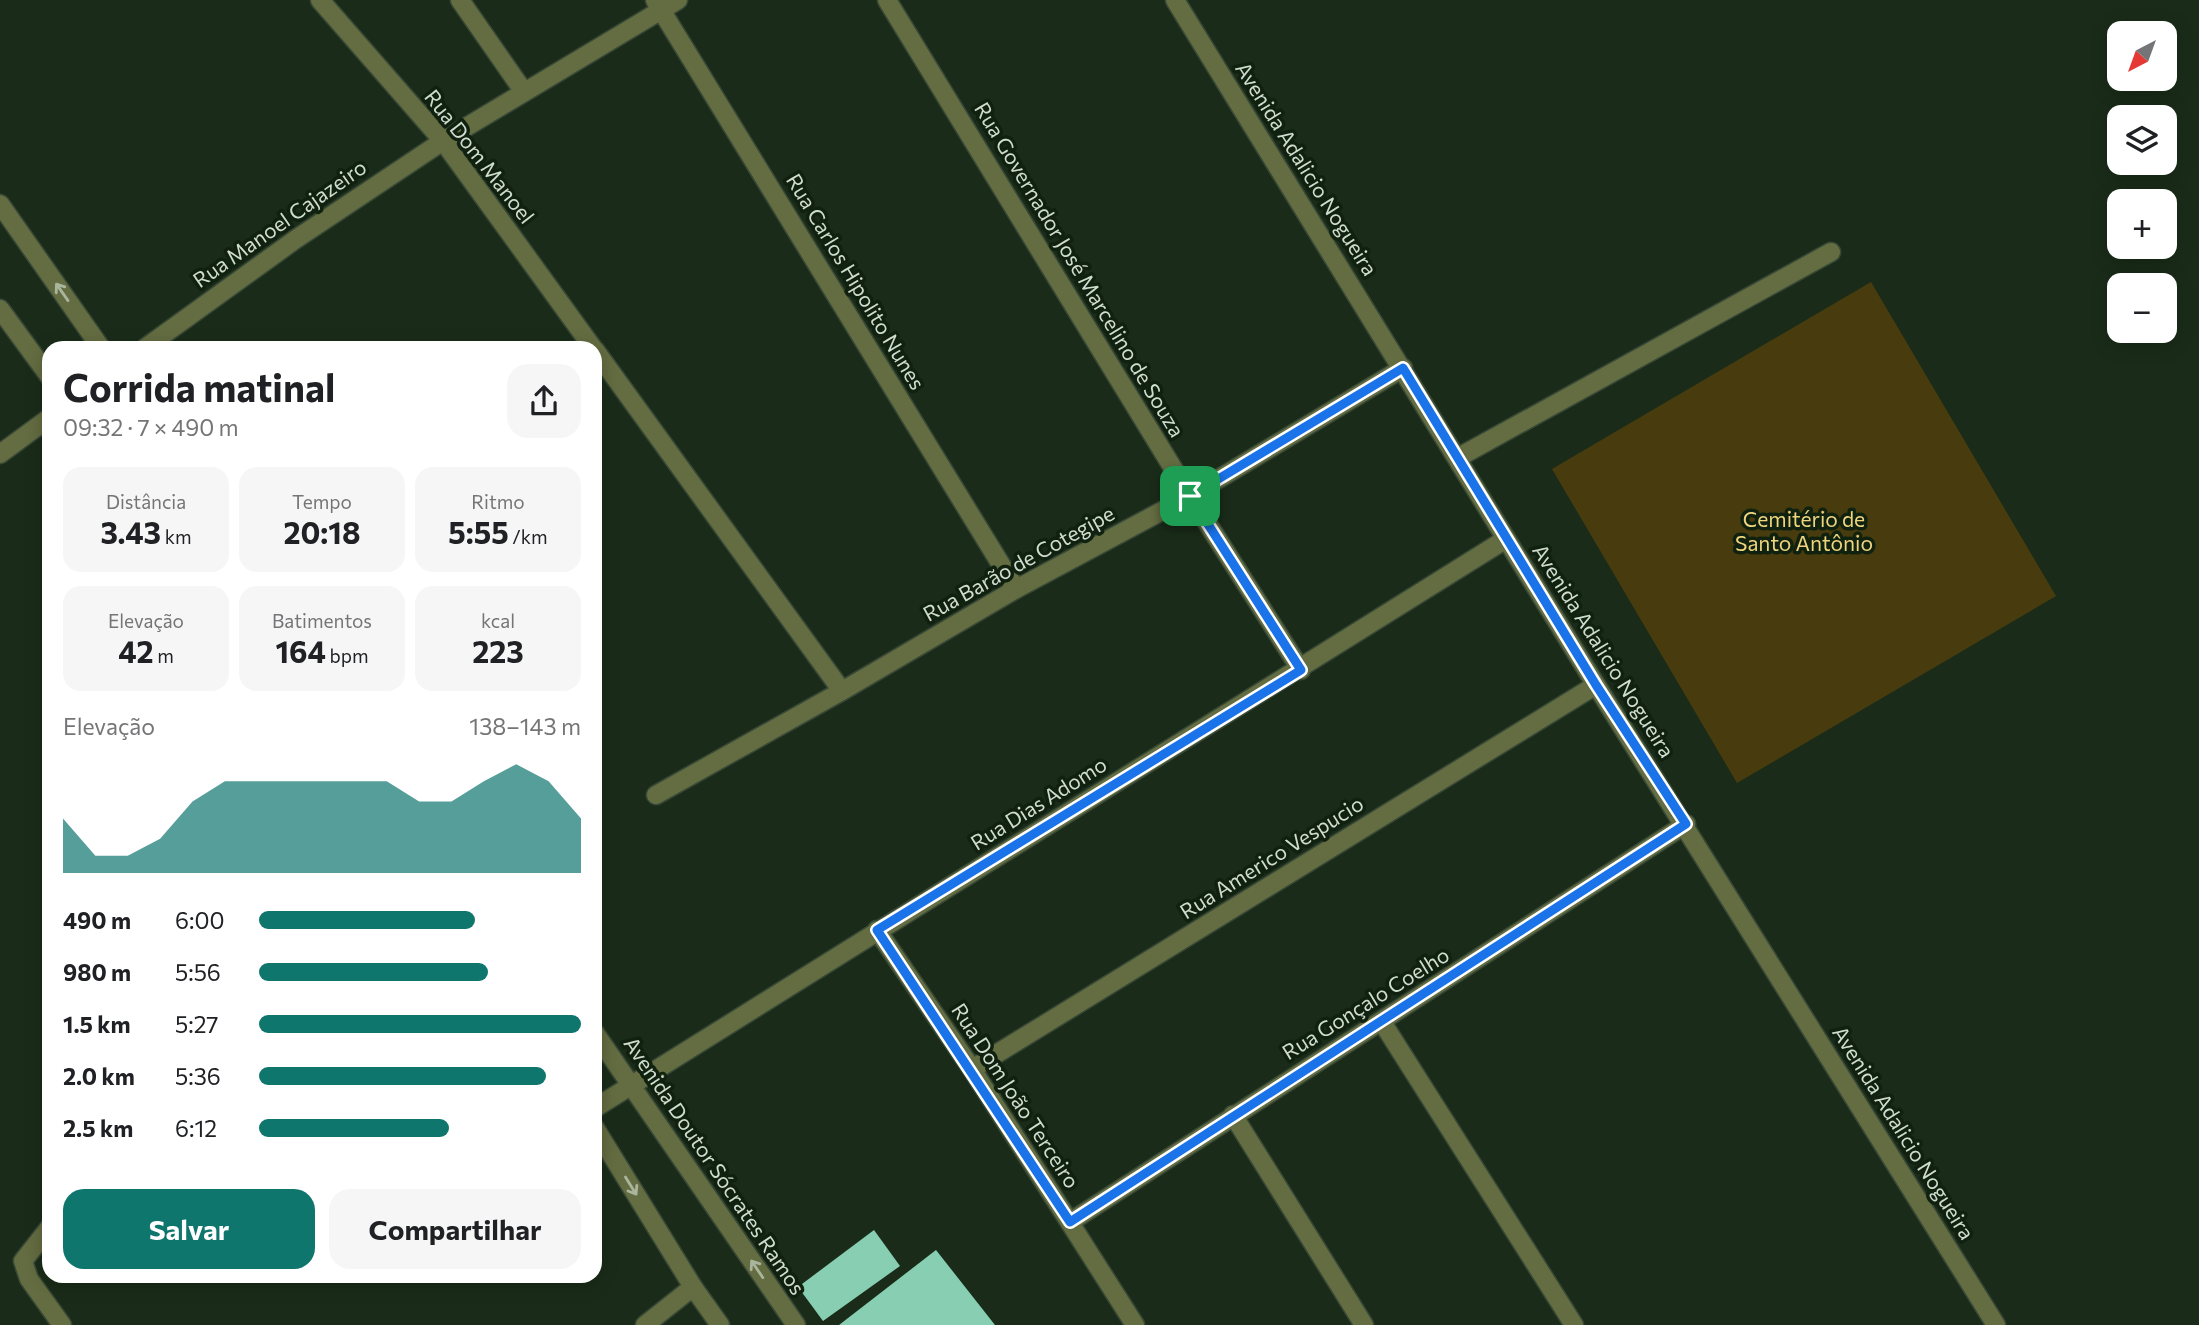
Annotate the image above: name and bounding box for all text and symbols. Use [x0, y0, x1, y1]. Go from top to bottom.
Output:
north arrow [2107, 21, 2177, 91]
map controls [2107, 21, 2177, 343]
street label: Avenida Adalicio Nogueira [1231, 57, 1383, 280]
street label: Rua Dom Manoel [420, 84, 540, 228]
street label: Rua Governador José Marcelino de Souza [970, 97, 1190, 441]
button: layers [2107, 105, 2177, 175]
street label: Rua Manoel Cajazeiro [188, 154, 371, 292]
street label: Rua Carlos Hipolito Nunes [782, 169, 931, 394]
button: + [2107, 189, 2177, 259]
button: − [2107, 273, 2177, 343]
one-way arrow [55, 283, 69, 302]
text: Corrida matinal [63, 363, 335, 410]
button: share [507, 364, 581, 438]
text: 09:32 · 7 × 490 m [63, 413, 239, 441]
pin [1160, 466, 1220, 526]
icon: arrive [1171, 477, 1209, 515]
text: Distância [106, 490, 186, 513]
text: Tempo [292, 490, 352, 513]
text: Ritmo [471, 490, 525, 513]
street label: Rua Barão de Cotegipe [918, 500, 1118, 626]
park label: Cemitério de Santo Antônio [1735, 506, 1873, 555]
text: 3.43 [100, 513, 161, 550]
text: 20:18 [284, 513, 360, 550]
text: 5:55 [448, 513, 509, 550]
text: km [161, 525, 192, 548]
text: /km [509, 525, 548, 548]
street label: Avenida Adalicio Nogueira [1528, 539, 1680, 762]
text: Elevação [108, 609, 184, 632]
text: Batimentos [272, 609, 372, 632]
text: kcal [481, 609, 515, 632]
text: 42 [118, 632, 154, 669]
text: 164 [275, 632, 326, 669]
text: 223 [472, 632, 524, 669]
text: m [154, 644, 174, 667]
text: bpm [326, 644, 369, 667]
text: Elevação [63, 712, 155, 740]
text: 138–143 m [469, 712, 581, 740]
street label: Rua Dias Adomo [966, 751, 1111, 855]
street label: Rua Americo Vespucio [1175, 790, 1367, 923]
text: 490 m [63, 906, 131, 934]
text: 6:00 [175, 906, 224, 934]
street label: Rua Gonçalo Coelho [1277, 941, 1453, 1064]
text: 980 m [63, 958, 131, 986]
text: 5:56 [175, 958, 221, 986]
street label: Rua Dom João Terceiro [947, 998, 1085, 1192]
text: 1.5 km [63, 1010, 131, 1038]
text: 5:27 [175, 1010, 218, 1038]
street label: Avenida Adalicio Nogueira [1828, 1021, 1980, 1244]
street label: Avenida Doutor Sócrates Ramos [619, 1031, 811, 1299]
text: 2.0 km [63, 1062, 135, 1090]
text: 5:36 [175, 1062, 221, 1090]
text: 2.5 km [63, 1114, 133, 1142]
text: 6:12 [175, 1114, 217, 1142]
one-way arrow [624, 1176, 638, 1196]
button: Salvar [63, 1189, 315, 1269]
button: Compartilhar [329, 1189, 581, 1269]
one-way arrow [750, 1260, 764, 1279]

